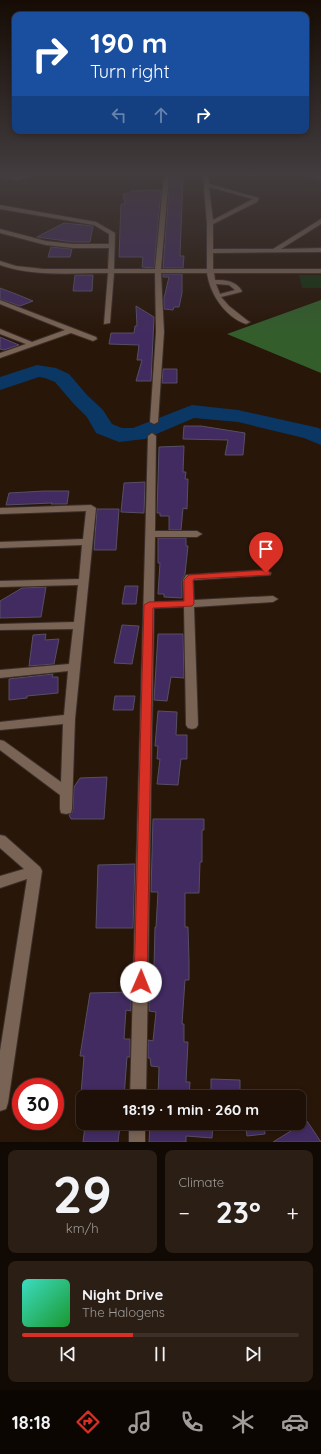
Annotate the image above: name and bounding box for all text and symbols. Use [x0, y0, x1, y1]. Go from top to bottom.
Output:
text: 190 m [90, 25, 168, 60]
icon: right [24, 28, 76, 80]
text: Turn right [90, 60, 170, 83]
icon: left [108, 104, 130, 126]
icon: ahead [150, 104, 172, 126]
icon: right [192, 104, 214, 126]
pin [249, 532, 283, 573]
icon: arrive [255, 538, 277, 560]
position arrow [120, 961, 162, 1003]
speed limit sign: 30 [12, 1078, 64, 1130]
text: 18:19 · 1 min · 260 m [123, 1100, 259, 1119]
text: 29 [53, 1161, 112, 1226]
text: Climate [179, 1174, 224, 1190]
text: 23° [216, 1193, 261, 1231]
text: − [179, 1199, 190, 1227]
text: + [287, 1199, 299, 1227]
text: km/h [66, 1220, 99, 1236]
text: Night Drive [82, 1285, 163, 1304]
text: The Halogens [82, 1304, 165, 1320]
icon: previous [57, 1343, 79, 1365]
icon: pause [149, 1343, 171, 1365]
icon: next [242, 1343, 264, 1365]
icon: directions [74, 1408, 102, 1436]
icon: music [126, 1408, 154, 1436]
icon: phone [178, 1408, 206, 1436]
icon: climate [229, 1408, 257, 1436]
icon: car [281, 1408, 309, 1436]
text: 18:18 [12, 1411, 51, 1434]

